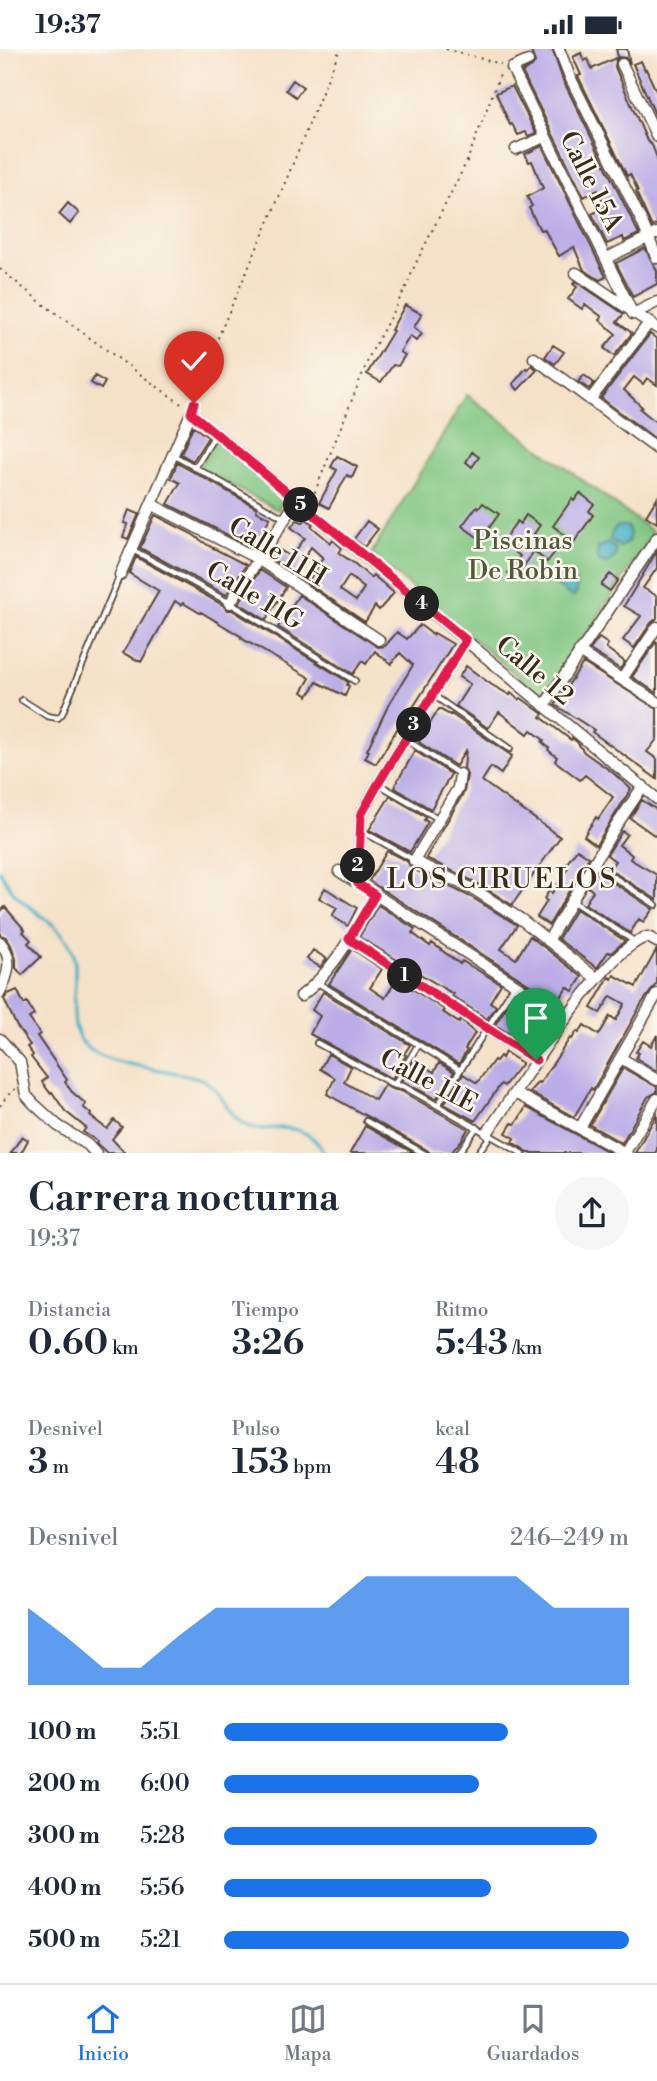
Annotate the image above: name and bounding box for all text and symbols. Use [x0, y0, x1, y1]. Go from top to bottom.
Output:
text: 19:37 [35, 9, 101, 41]
street label: Calle 15A [552, 126, 630, 238]
pin [164, 331, 224, 403]
icon: check [175, 342, 213, 380]
pin: 5 [284, 487, 318, 523]
text: 5 [295, 492, 306, 516]
street label: Calle 11H [223, 510, 333, 594]
park label: Piscinas De Robin [468, 525, 578, 587]
street label: Calle 11G [200, 555, 309, 637]
pin: 4 [404, 587, 440, 621]
text: 4 [415, 591, 428, 615]
street label: Calle 12 [489, 629, 580, 712]
pin: 3 [396, 707, 432, 743]
text: 3 [408, 712, 419, 736]
pin: 2 [340, 849, 376, 883]
text: 2 [352, 853, 363, 877]
district label: LOS CIRUELOS [387, 862, 617, 897]
pin: 1 [388, 958, 422, 993]
text: 1 [400, 963, 409, 987]
pin [506, 988, 566, 1060]
icon: arrive [517, 999, 555, 1037]
street label: Calle 11E [374, 1042, 483, 1120]
text: Carrera nocturna [28, 1175, 339, 1222]
button: share [555, 1176, 629, 1250]
text: 19:37 [28, 1225, 80, 1253]
text: Distancia [28, 1298, 111, 1322]
text: Tiempo [232, 1298, 299, 1322]
text: Ritmo [435, 1298, 489, 1322]
text: 0.60 [28, 1322, 108, 1365]
text: 3:26 [232, 1322, 304, 1365]
text: 5:43 [435, 1322, 508, 1365]
text: km [108, 1336, 139, 1360]
text: /km [508, 1336, 542, 1360]
text: Desnivel [28, 1417, 103, 1441]
text: Pulso [232, 1417, 280, 1441]
text: kcal [435, 1417, 470, 1441]
text: 3 [28, 1441, 48, 1484]
text: 153 [232, 1441, 289, 1484]
text: 48 [435, 1441, 480, 1484]
text: m [48, 1455, 69, 1479]
text: bpm [289, 1455, 332, 1479]
text: Desnivel [28, 1524, 118, 1552]
text: 246–249 m [510, 1524, 629, 1552]
text: 100 m [28, 1718, 96, 1746]
text: 5:51 [140, 1718, 180, 1746]
text: 200 m [28, 1770, 100, 1798]
text: 6:00 [140, 1770, 190, 1798]
text: 300 m [28, 1822, 100, 1850]
text: 5:28 [140, 1822, 185, 1850]
text: 400 m [28, 1874, 101, 1902]
text: 5:56 [140, 1874, 184, 1902]
text: 500 m [28, 1926, 100, 1954]
text: 5:21 [140, 1926, 181, 1954]
tab: Inicio [78, 2000, 129, 2066]
tab: Mapa [284, 2000, 331, 2066]
tab: Guardados [487, 2000, 579, 2066]

